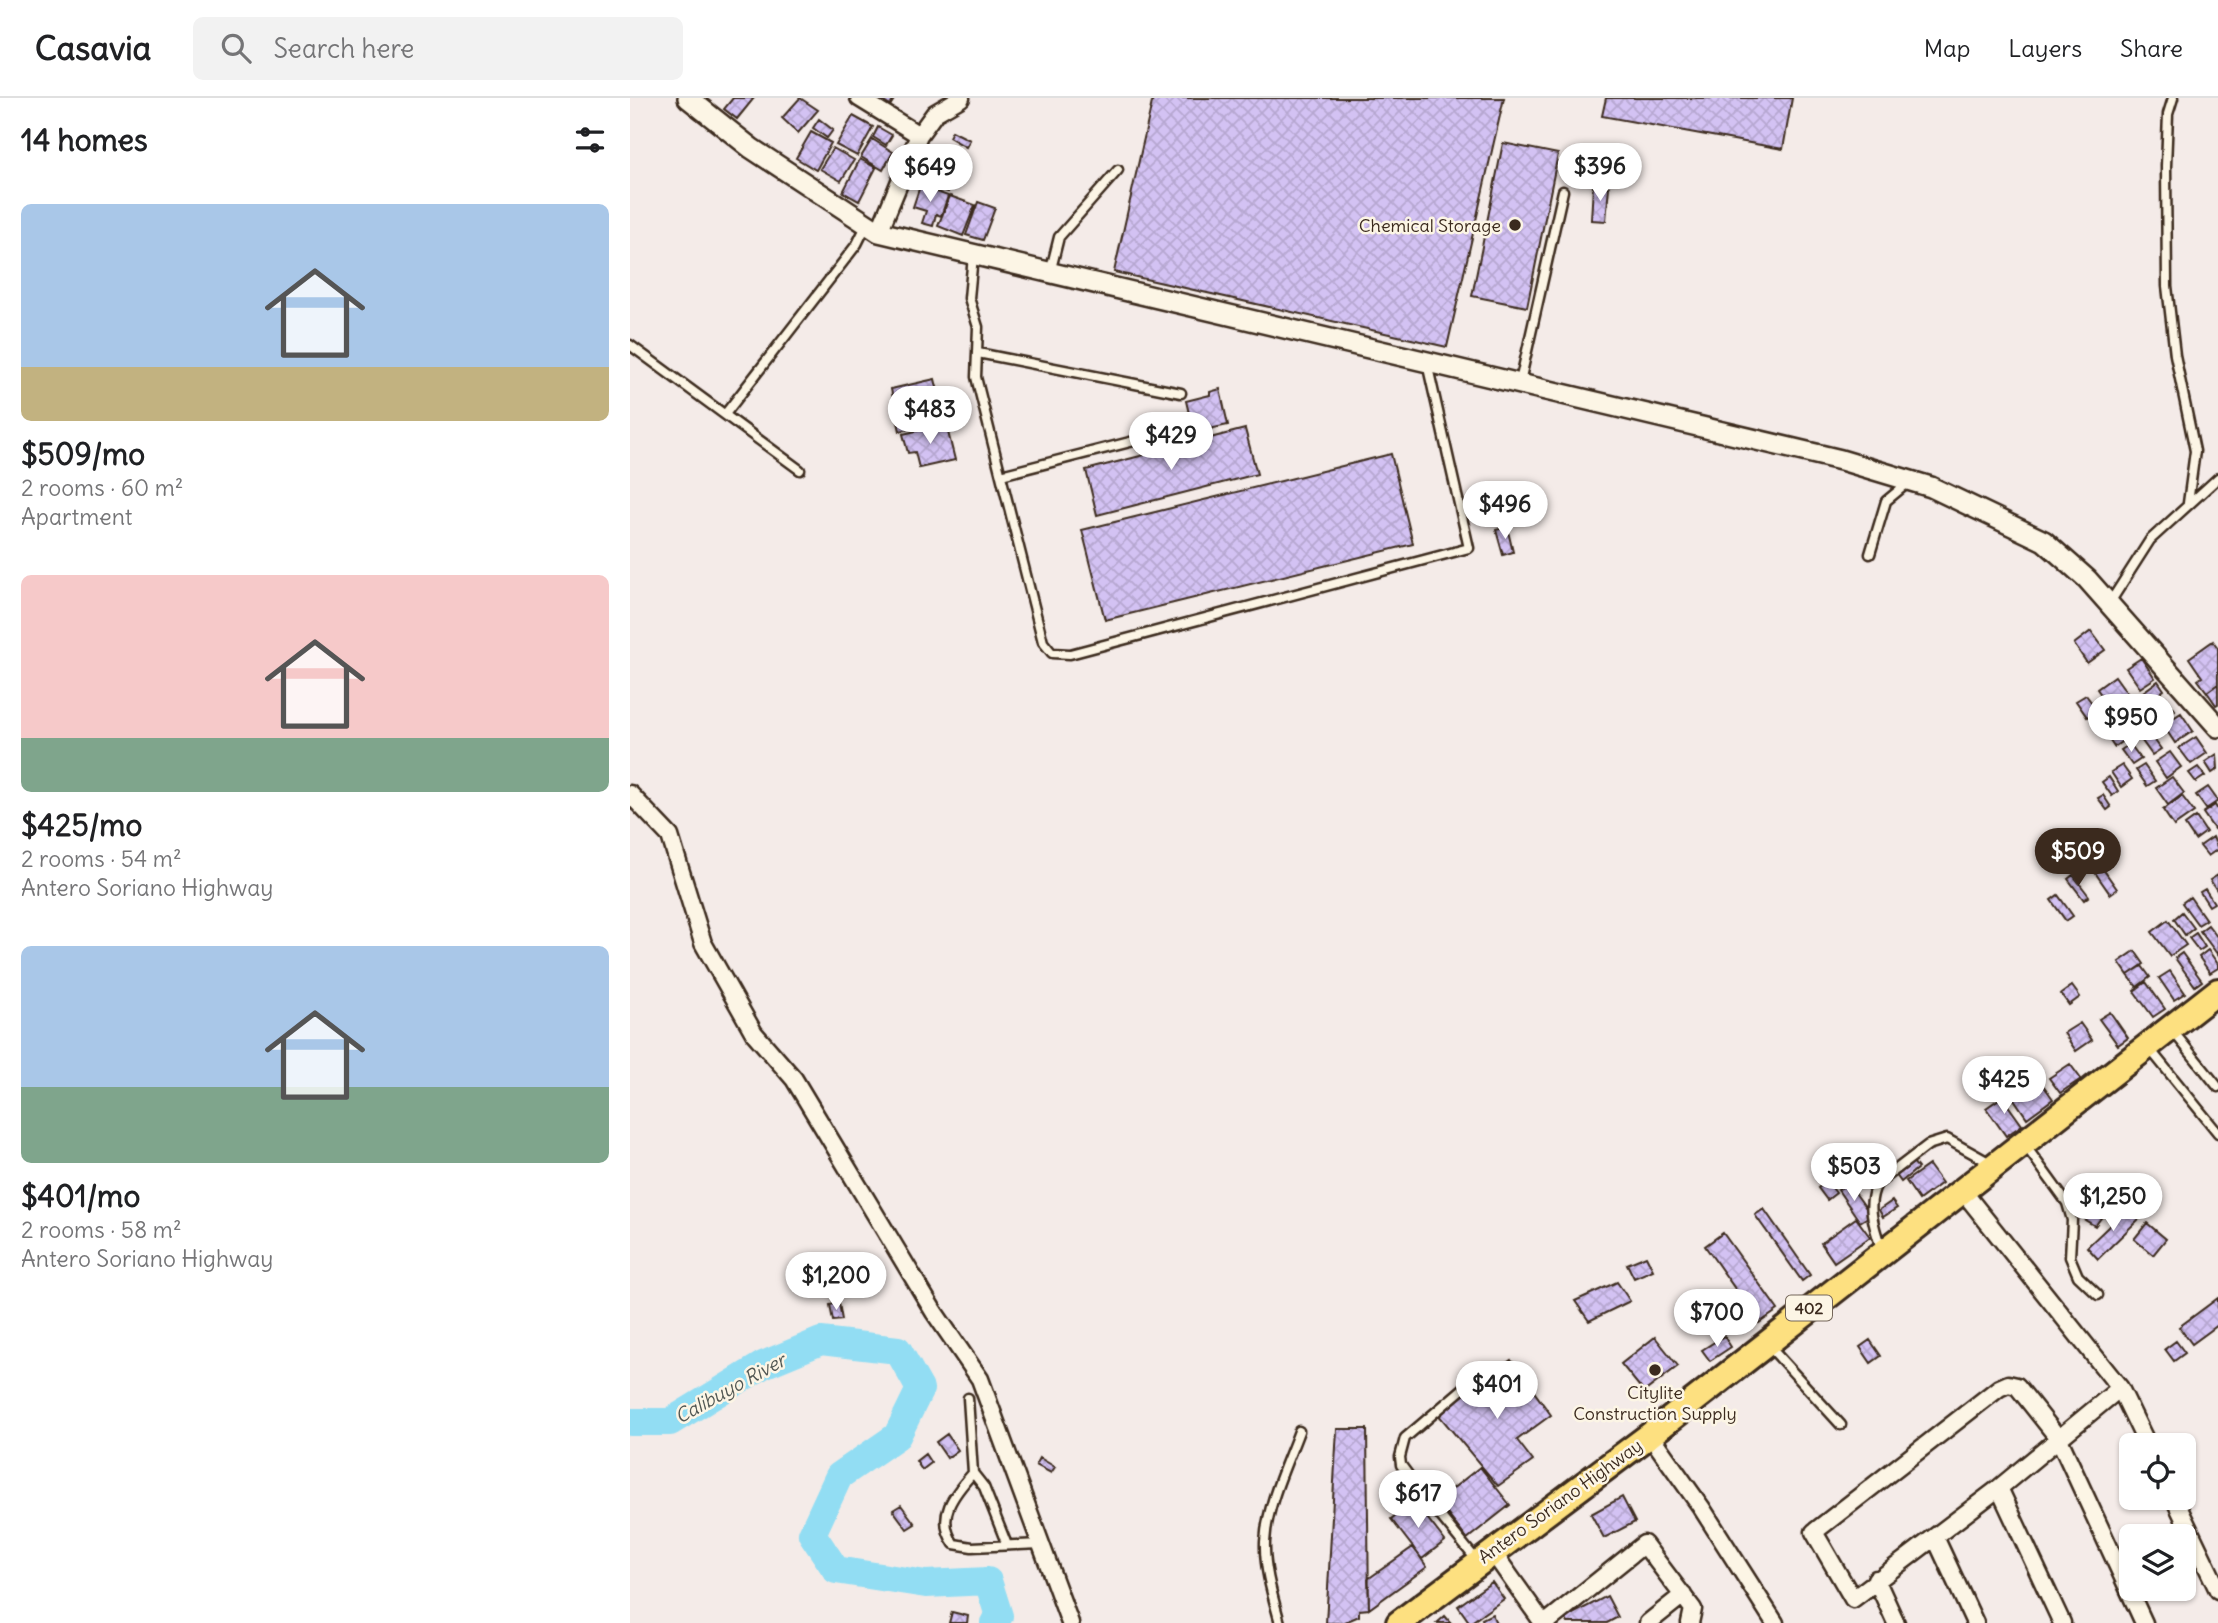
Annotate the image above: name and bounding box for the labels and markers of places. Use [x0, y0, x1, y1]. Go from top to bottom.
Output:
pin: $649 [889, 144, 971, 204]
pin: $396 [1559, 144, 1641, 203]
place label: Chemical Storage [1359, 214, 1501, 237]
marker: Chemical Storage [1507, 217, 1523, 233]
pin: $483 [889, 386, 971, 446]
pin: $429 [1130, 412, 1212, 472]
pin: $496 [1464, 482, 1546, 541]
pin: $950 [2090, 694, 2172, 754]
pin: $509 [2037, 828, 2119, 888]
pin: $425 [1963, 1056, 2045, 1116]
pin: $503 [1813, 1144, 1895, 1203]
pin: $1,250 [2056, 1174, 2170, 1233]
pin: $1,200 [779, 1252, 893, 1312]
pin: $700 [1676, 1290, 1758, 1349]
pin: $401 [1456, 1362, 1538, 1421]
marker: Citylite Construction Supply [1647, 1362, 1663, 1378]
place label: Citylite Construction Supply [1573, 1381, 1737, 1425]
pin: $617 [1377, 1470, 1459, 1530]

